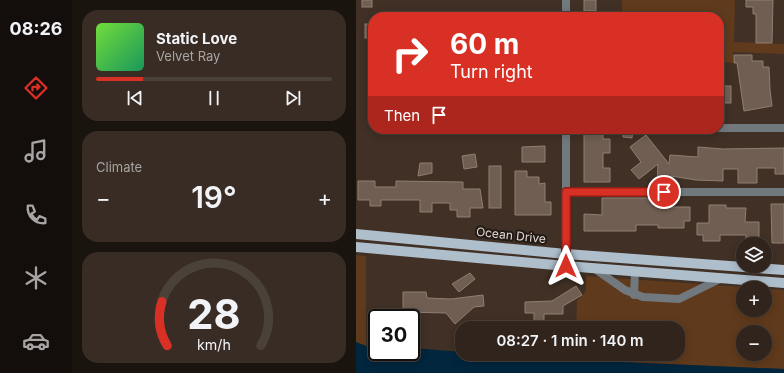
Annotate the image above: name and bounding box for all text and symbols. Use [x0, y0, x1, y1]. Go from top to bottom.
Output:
text: 08:26 [10, 18, 62, 39]
text: 60 m [450, 27, 519, 61]
icon: right [384, 28, 436, 80]
text: Static Love [156, 29, 237, 48]
text: Velvet Ray [156, 48, 220, 64]
text: Turn right [450, 61, 533, 82]
icon: directions [22, 74, 50, 102]
icon: previous [124, 87, 146, 109]
icon: pause [203, 87, 225, 109]
icon: next [282, 87, 304, 109]
icon: arrive [428, 104, 450, 126]
text: Then [384, 106, 420, 125]
icon: music [22, 137, 50, 165]
text: Climate [96, 159, 142, 175]
pin [647, 175, 681, 209]
text: 19° [191, 179, 237, 215]
icon: arrive [653, 181, 675, 203]
text: − [96, 185, 111, 211]
text: + [317, 185, 332, 211]
icon: phone [22, 201, 50, 229]
street label: Ocean Drive [475, 224, 547, 246]
map controls [736, 237, 772, 361]
button: layers [736, 237, 772, 273]
position arrow [545, 245, 587, 287]
icon: climate [22, 264, 50, 292]
button: + [736, 281, 772, 317]
text: 28 [187, 288, 241, 338]
speed limit sign: 30 [368, 309, 420, 361]
button: − [736, 325, 772, 361]
icon: car [22, 327, 50, 355]
text: 08:27 · 1 min · 140 m [496, 331, 644, 350]
text: km/h [197, 335, 231, 352]

